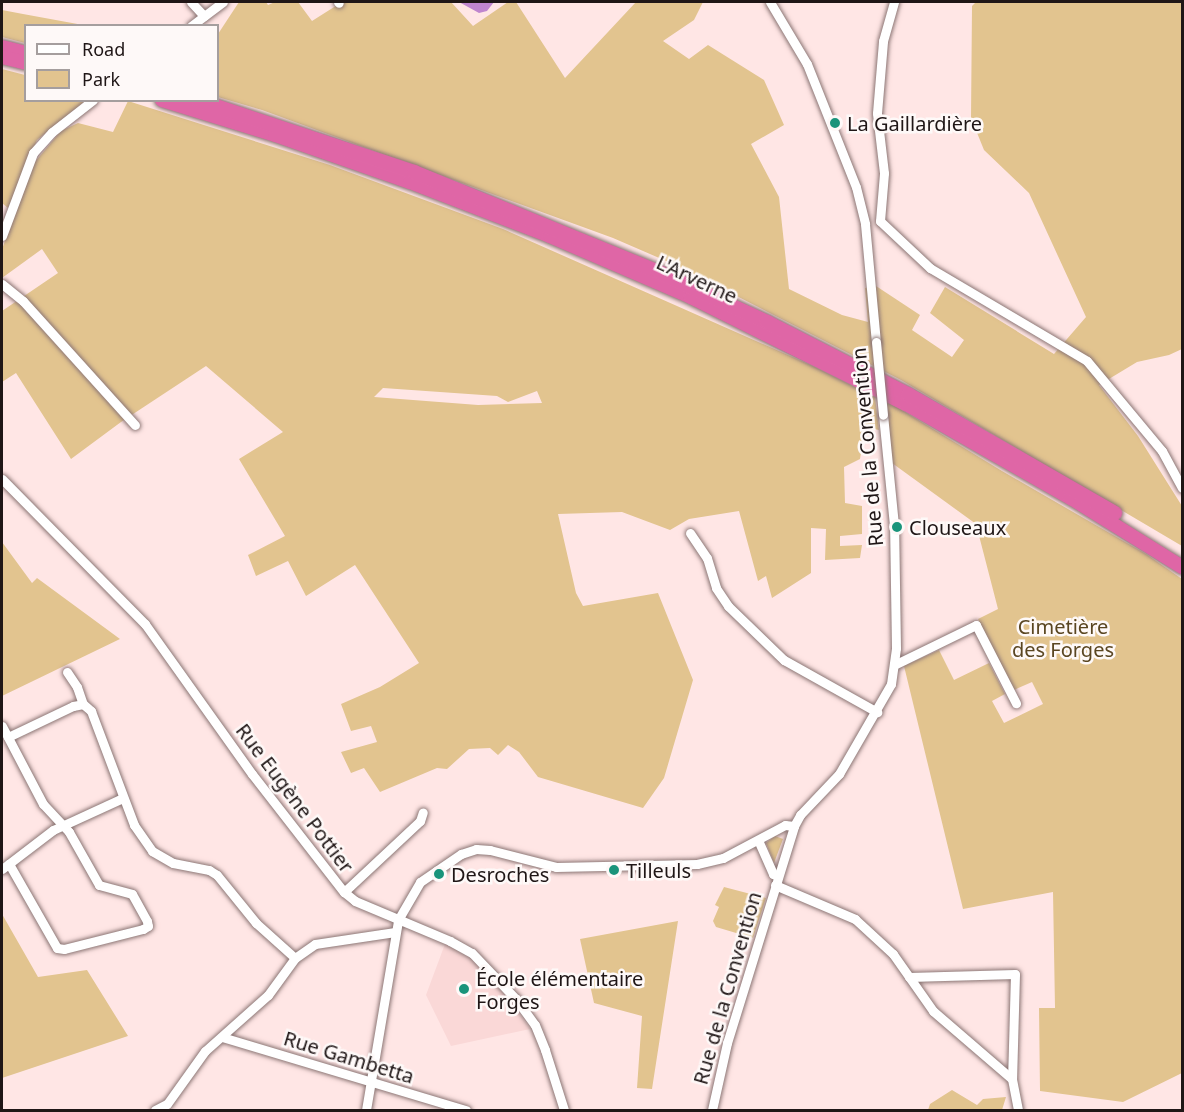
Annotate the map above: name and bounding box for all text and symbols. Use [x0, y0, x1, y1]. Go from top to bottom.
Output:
legend [24, 24, 219, 102]
text: Road [82, 37, 125, 61]
text: Park [82, 67, 120, 91]
place label: La Gaillardière [847, 111, 982, 135]
marker: La Gaillardière [828, 116, 842, 130]
street label: L'Arverne [653, 250, 741, 308]
street label: Rue de la Convention [846, 347, 888, 547]
place label: Clouseaux [909, 515, 1006, 539]
marker: Clouseaux [890, 520, 904, 534]
park label: Cimetière des Forges [1012, 614, 1114, 661]
street label: Rue Eugène Pottier [231, 719, 359, 877]
place label: Tilleuls [626, 858, 691, 882]
place label: Desroches [451, 862, 549, 886]
marker: Tilleuls [607, 863, 621, 877]
marker: Desroches [432, 867, 446, 881]
street label: Rue de la Convention [688, 889, 766, 1087]
place label: École élémentaire Forges [476, 966, 643, 1013]
marker: École élémentaire Forges [457, 982, 471, 996]
street label: Rue Gambetta [281, 1026, 417, 1088]

